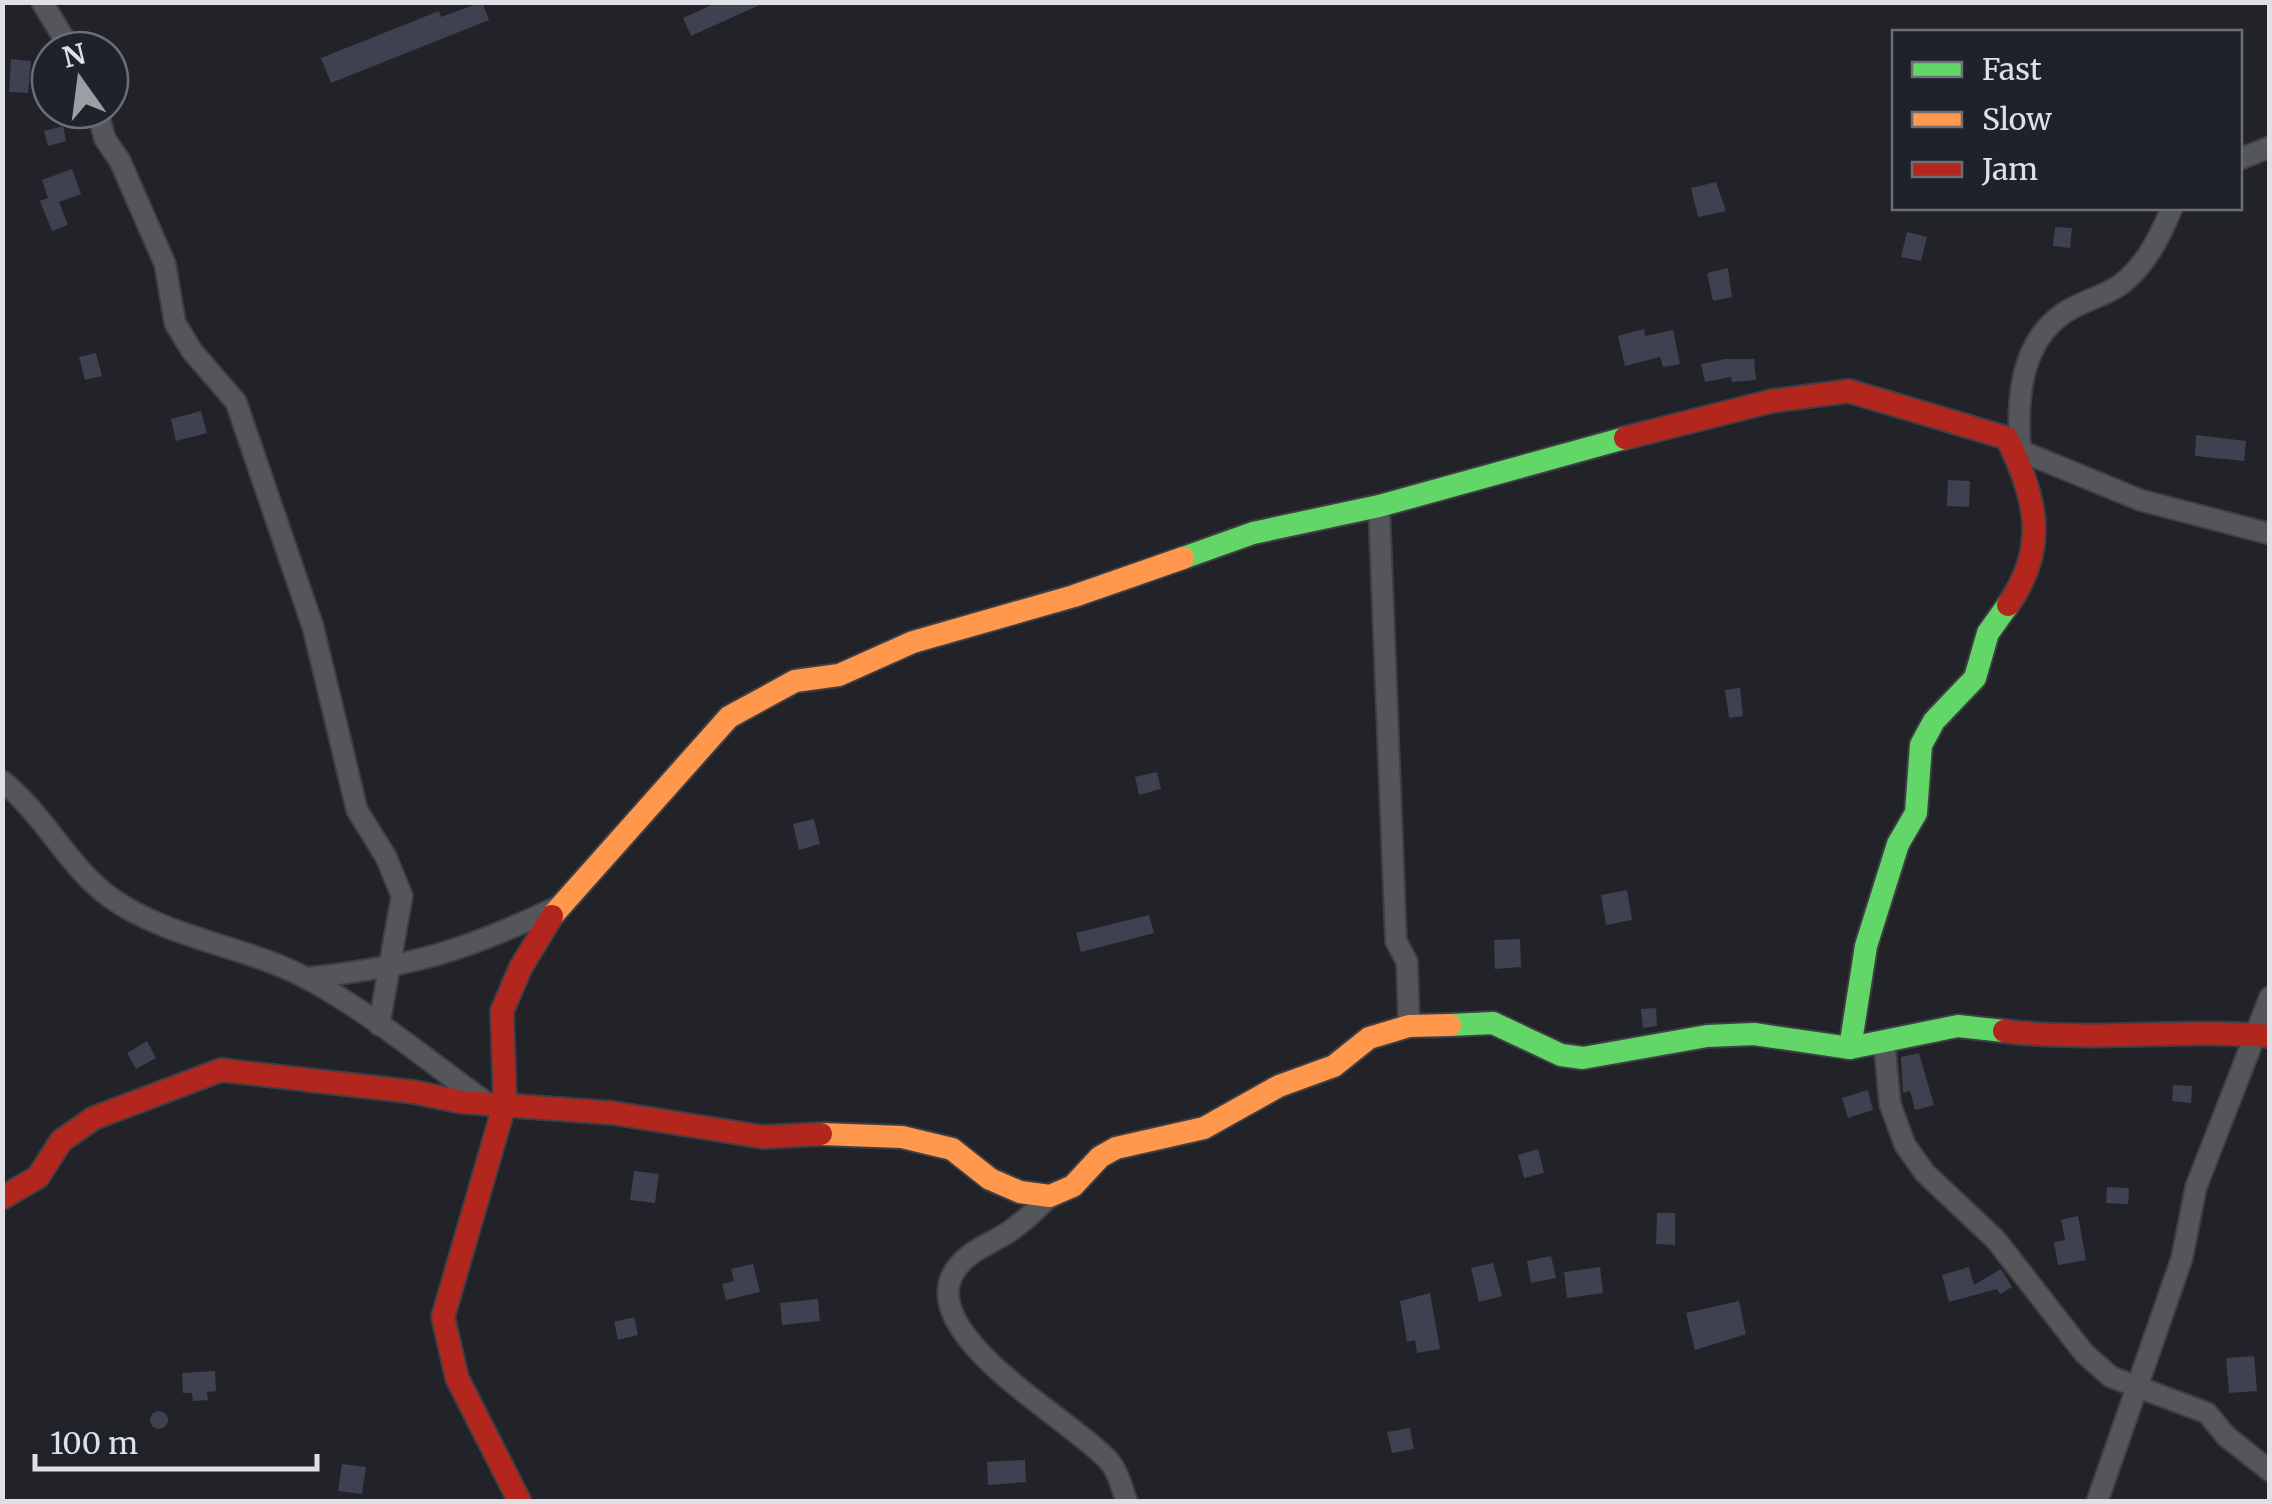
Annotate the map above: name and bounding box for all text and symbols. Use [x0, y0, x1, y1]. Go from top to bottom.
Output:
north arrow [30, 30, 130, 130]
legend [1892, 30, 2242, 210]
text: N [59, 36, 89, 76]
text: Fast [1982, 50, 2042, 88]
text: Slow [1982, 100, 2052, 138]
text: Jam [1981, 150, 2038, 188]
scale bar [35, 1409, 318, 1471]
text: 100 m [50, 1424, 138, 1462]

